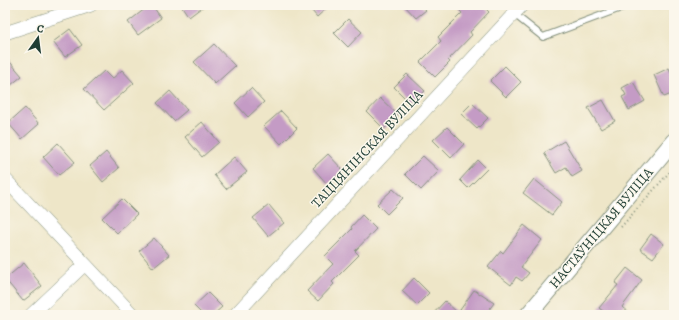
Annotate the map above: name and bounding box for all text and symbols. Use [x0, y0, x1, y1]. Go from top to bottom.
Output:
north arrow [18, 18, 58, 58]
text: С [35, 21, 46, 37]
street label: ТАЦЦЯНІНСКАЯ ВУЛІЦА [307, 85, 427, 212]
street label: НАСТАЎНІЦКАЯ ВУЛІЦА [545, 163, 658, 292]

